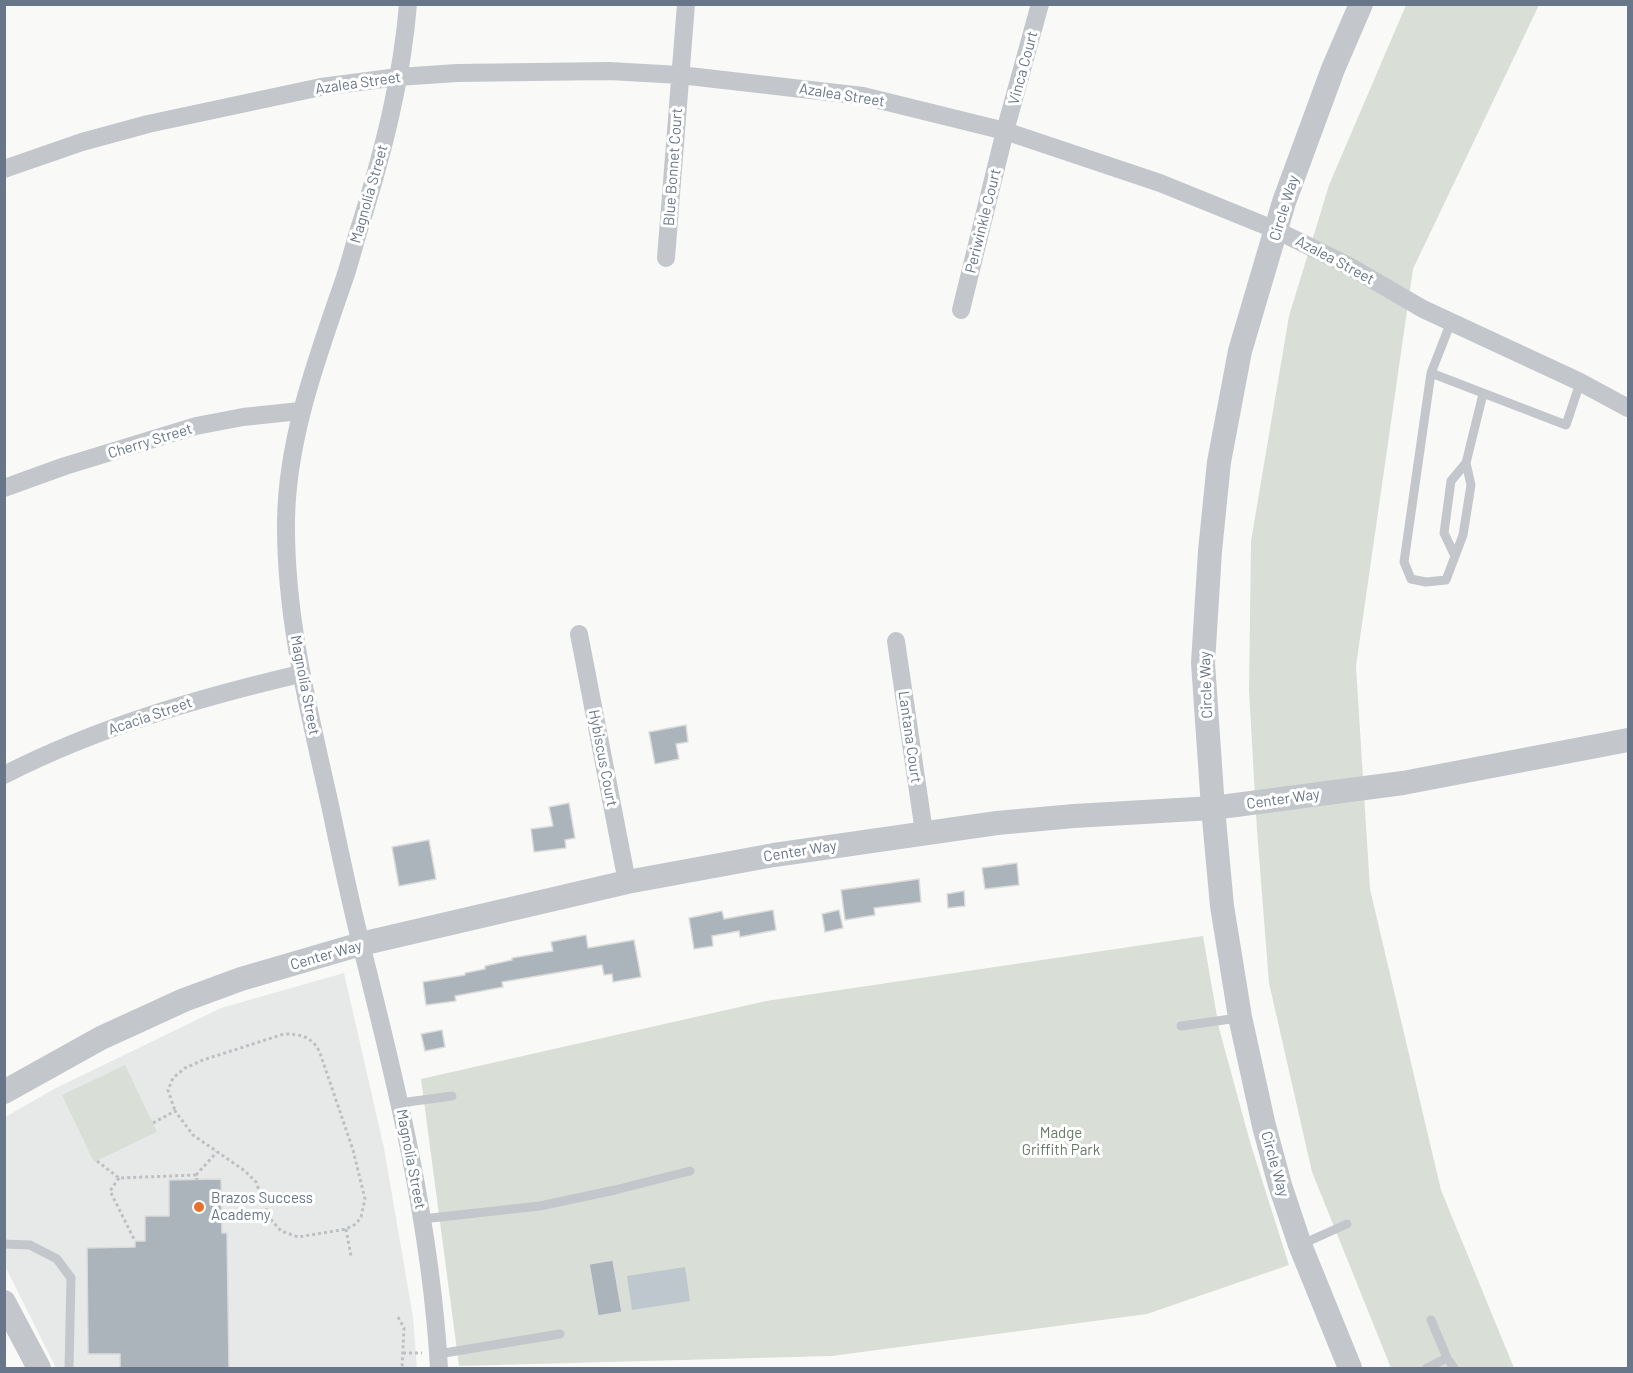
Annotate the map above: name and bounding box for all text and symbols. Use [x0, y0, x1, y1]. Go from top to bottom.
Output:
street label: Vinca Court [1005, 29, 1041, 107]
street label: Azalea Street [314, 68, 402, 98]
street label: Azalea Street [798, 79, 886, 111]
street label: Blue Bonnet Court [660, 107, 686, 227]
street label: Magnolia Street [346, 143, 392, 245]
street label: Periwinkle Court [961, 167, 1005, 275]
street label: Circle Way [1266, 173, 1302, 243]
street label: Azalea Street [1293, 232, 1377, 288]
street label: Cherry Street [106, 420, 194, 462]
street label: Magnolia Street [286, 633, 324, 737]
street label: Circle Way [1196, 651, 1216, 719]
street label: Lantana Court [895, 690, 925, 784]
street label: Acacia Street [106, 693, 194, 739]
street label: Hybiscus Court [585, 708, 621, 808]
street label: Center Way [1245, 785, 1321, 813]
street label: Center Way [762, 836, 838, 866]
street label: Center Way [288, 936, 364, 974]
street label: Magnolia Street [392, 1107, 430, 1211]
park label: Madge Griffith Park [1022, 1124, 1100, 1159]
street label: Circle Way [1257, 1129, 1293, 1199]
place label: Brazos Success Academy [211, 1189, 313, 1224]
marker: Brazos Success Academy [192, 1200, 206, 1214]

